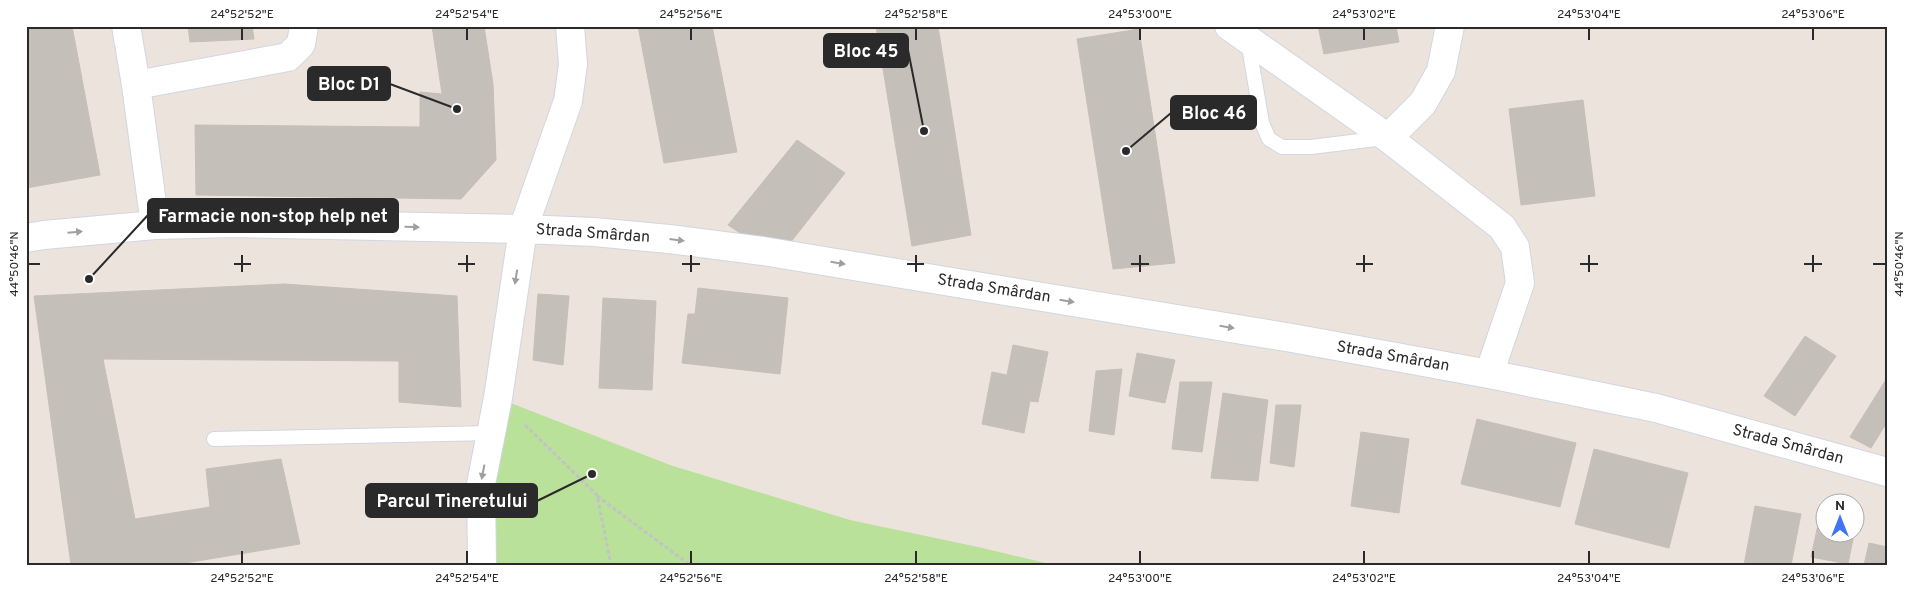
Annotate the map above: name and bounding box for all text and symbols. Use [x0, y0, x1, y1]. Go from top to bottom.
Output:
text: 24°52'52"E [210, 7, 274, 23]
text: 24°52'54"E [435, 7, 499, 23]
text: 24°52'56"E [659, 7, 723, 23]
text: 24°52'58"E [884, 7, 948, 23]
text: 24°53'00"E [1108, 7, 1172, 23]
text: 24°53'02"E [1332, 7, 1396, 23]
text: 24°53'04"E [1557, 7, 1621, 23]
text: 24°53'06"E [1781, 7, 1845, 23]
callout: Bloc 45 [824, 34, 908, 67]
text: Bloc 45 [834, 41, 898, 64]
callout: Bloc D1 [308, 67, 390, 100]
text: Bloc D1 [318, 74, 380, 97]
callout: Bloc 46 [1171, 96, 1256, 129]
text: Bloc 46 [1182, 103, 1246, 126]
callout: Farmacie non-stop help net [148, 199, 398, 232]
text: Farmacie non-stop help net [158, 206, 388, 229]
street label: Strada Smârdan [535, 220, 651, 248]
one-way arrow [404, 224, 420, 232]
one-way arrow [67, 228, 83, 236]
text: 44°50'46"N [7, 231, 23, 297]
text: 44°50'46"N [1892, 231, 1908, 297]
one-way arrow [669, 236, 685, 244]
one-way arrow [830, 259, 846, 267]
one-way arrow [512, 270, 520, 286]
street label: Strada Smârdan [936, 270, 1052, 308]
one-way arrow [1059, 297, 1075, 305]
one-way arrow [1220, 324, 1236, 332]
street label: Strada Smârdan [1335, 337, 1451, 377]
street label: Strada Smârdan [1730, 421, 1846, 469]
one-way arrow [479, 464, 487, 480]
callout: Parcul Tineretului [366, 484, 537, 517]
text: Parcul Tineretului [376, 491, 528, 514]
north arrow [1816, 494, 1866, 544]
text: N [1835, 498, 1845, 515]
text: 24°52'52"E [210, 571, 274, 587]
text: 24°52'54"E [435, 571, 499, 587]
text: 24°52'56"E [659, 571, 723, 587]
text: 24°52'58"E [884, 571, 948, 587]
text: 24°53'00"E [1108, 571, 1172, 587]
text: 24°53'02"E [1332, 571, 1396, 587]
text: 24°53'04"E [1557, 571, 1621, 587]
text: 24°53'06"E [1781, 571, 1845, 587]

